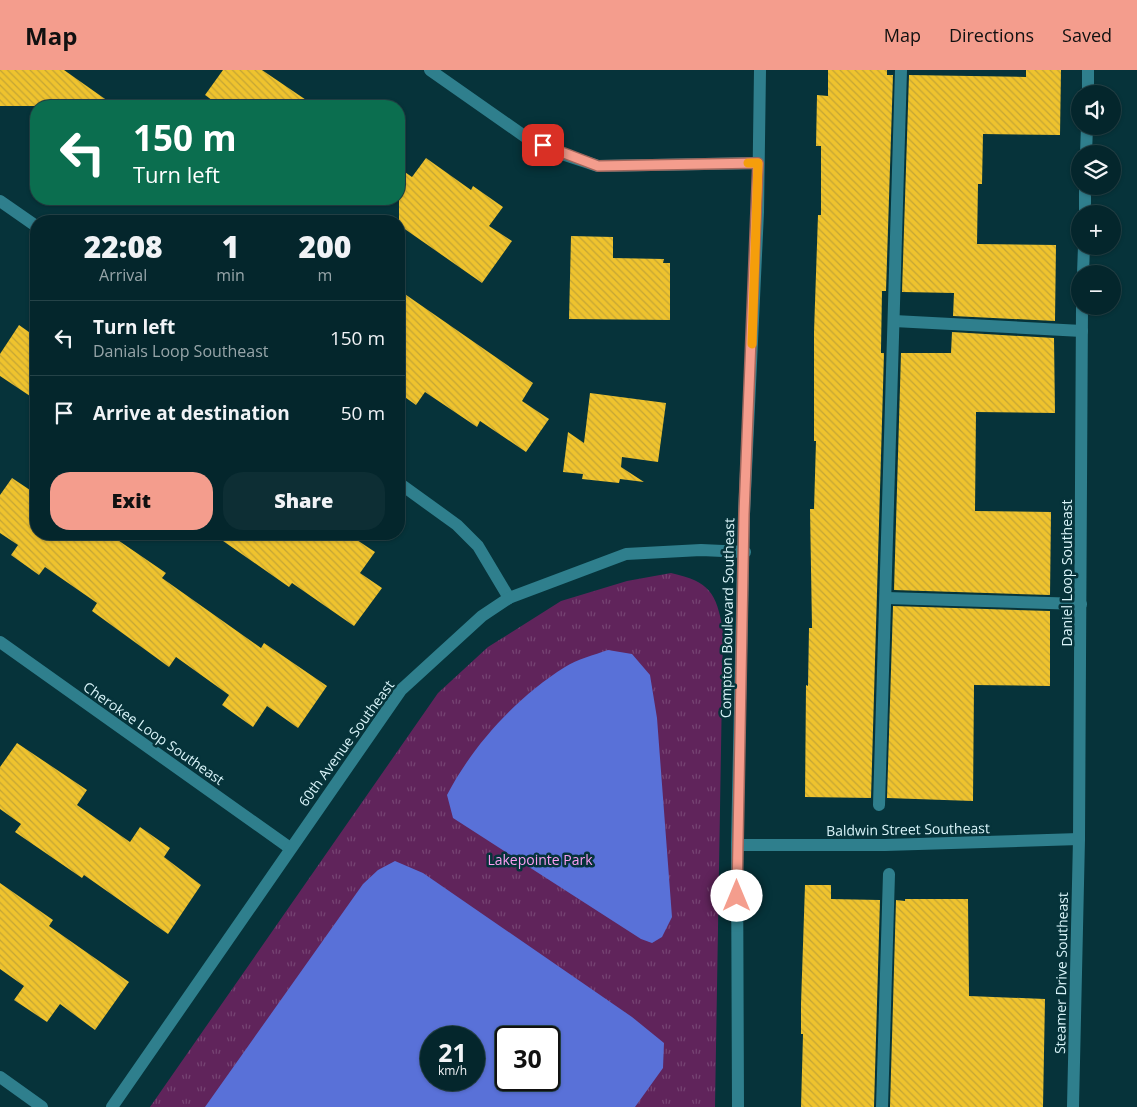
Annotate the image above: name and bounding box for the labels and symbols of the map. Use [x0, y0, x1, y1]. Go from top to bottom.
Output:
pin [522, 124, 564, 166]
street label: Daniel Loop Southeast [1057, 499, 1076, 647]
street label: Compton Boulevard Southeast [716, 518, 738, 718]
street label: 60th Avenue Southeast [294, 676, 398, 810]
street label: Cherokee Loop Southeast [80, 677, 228, 789]
street label: Baldwin Street Southeast [826, 818, 990, 840]
park label: Lakepointe Park [487, 850, 593, 869]
position arrow [710, 869, 762, 921]
street label: Steamer Drive Southeast [1050, 892, 1072, 1054]
speed limit sign: 30 [495, 1026, 560, 1091]

